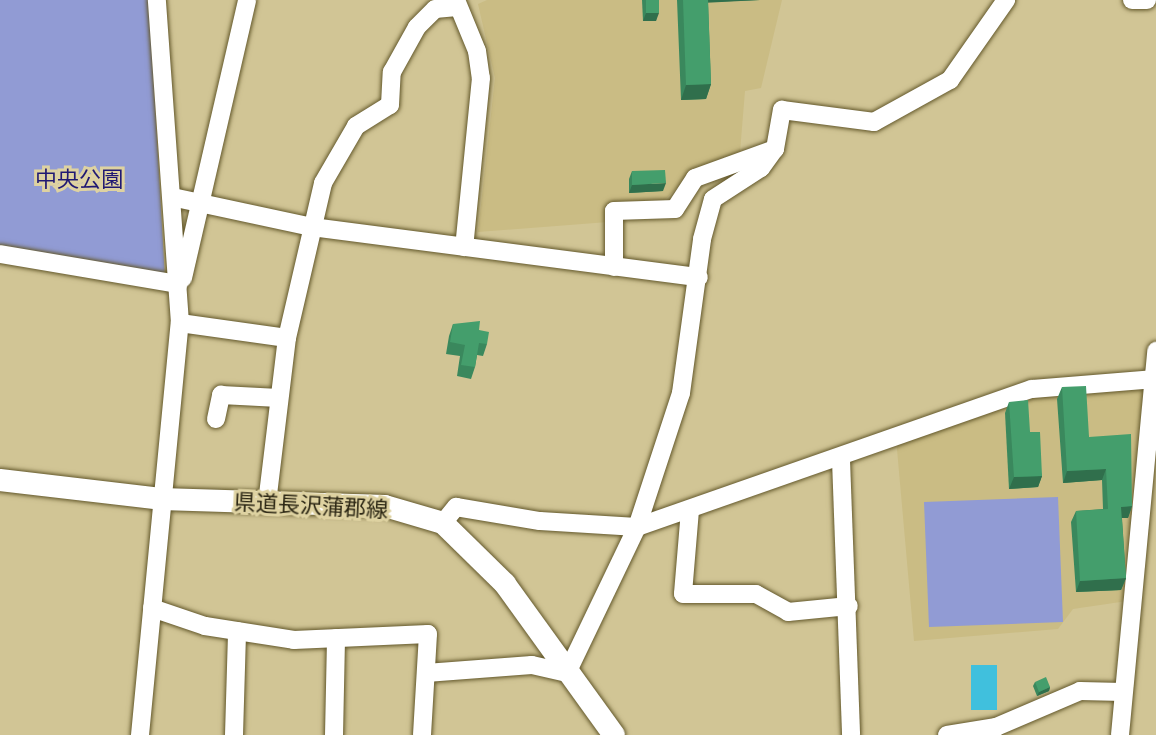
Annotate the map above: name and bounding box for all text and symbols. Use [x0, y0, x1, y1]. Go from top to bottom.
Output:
park label: 中央公園 [35, 166, 123, 192]
street label: 県道長沢蒲郡線 [233, 488, 389, 522]

